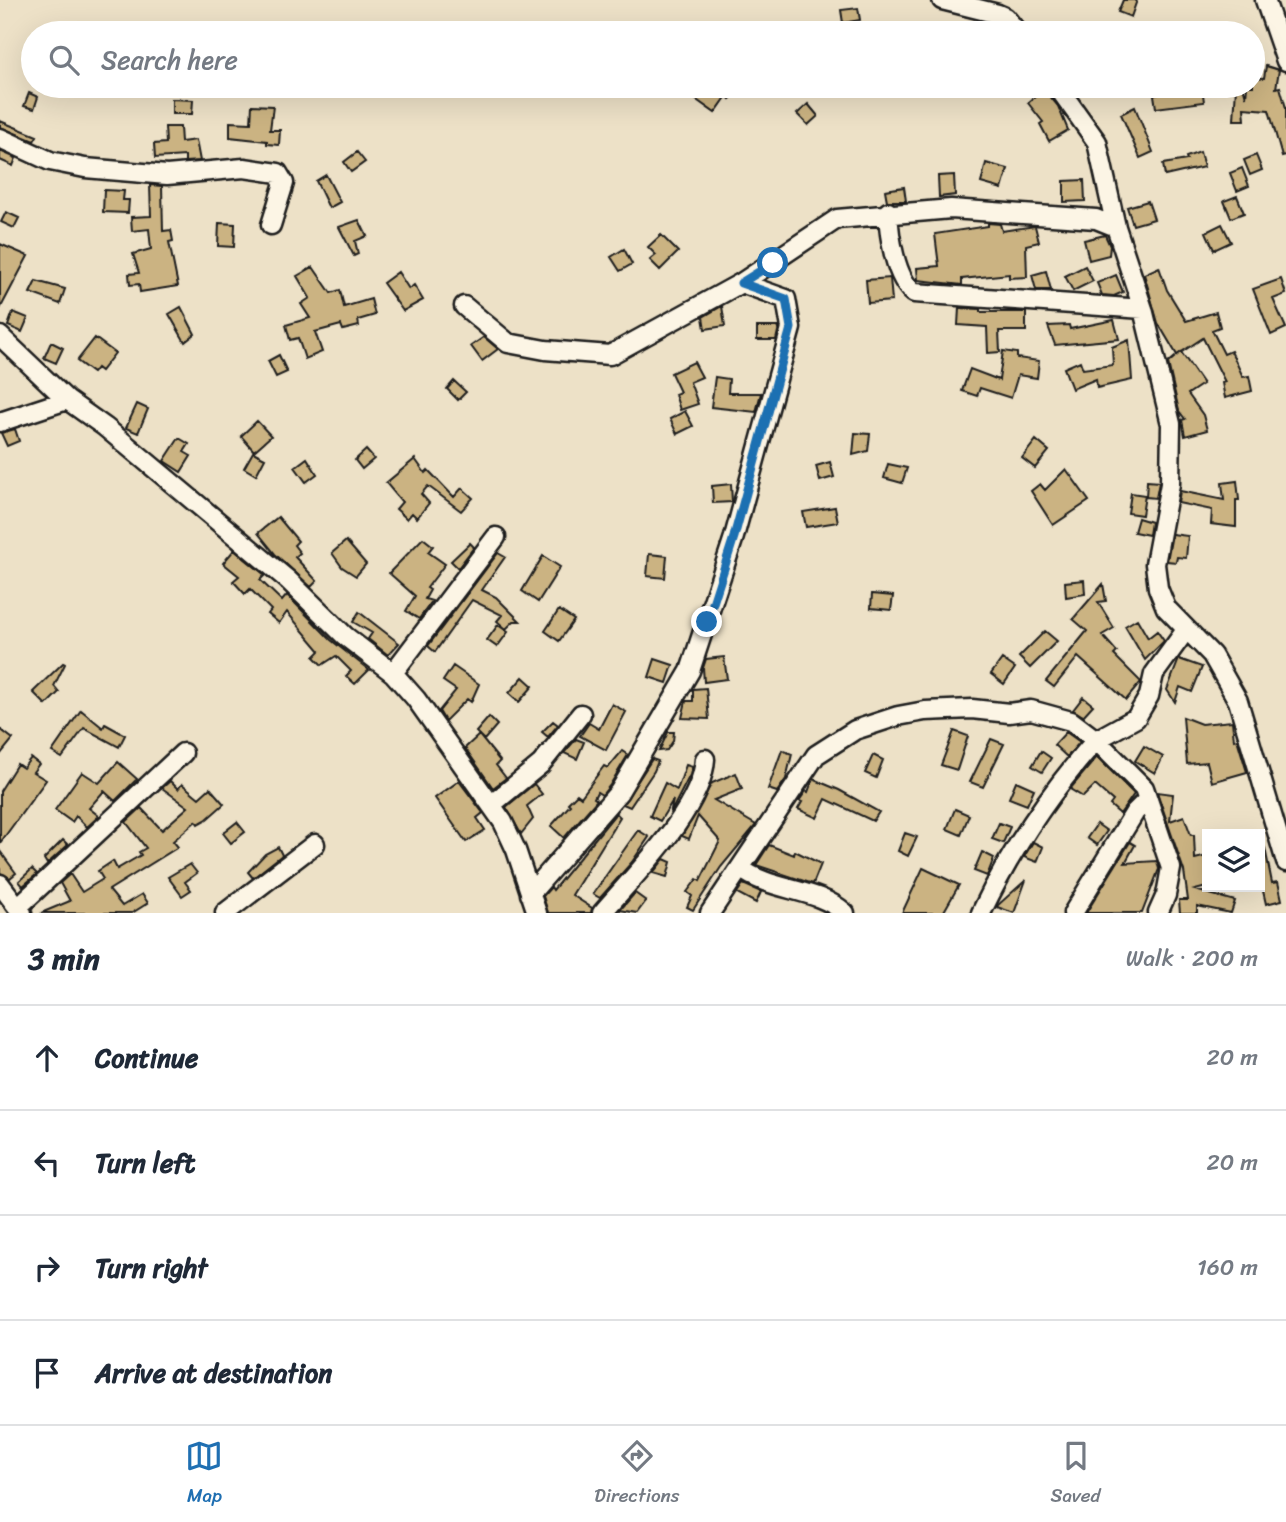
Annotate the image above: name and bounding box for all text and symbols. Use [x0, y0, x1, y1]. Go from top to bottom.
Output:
search box [21, 21, 1265, 98]
text: Search here [101, 37, 238, 83]
icon: search [45, 41, 83, 79]
route start [757, 247, 788, 278]
route end [691, 606, 722, 637]
map controls [1202, 829, 1265, 892]
button: layers [1202, 829, 1265, 892]
text: 3 min [28, 932, 100, 986]
text: Walk · 200 m [1126, 938, 1258, 979]
text: Continue [95, 1035, 198, 1081]
text: 20 m [1207, 1037, 1258, 1078]
icon: ahead [28, 1039, 66, 1077]
text: Turn left [95, 1140, 195, 1186]
text: 20 m [1207, 1142, 1258, 1183]
icon: left [28, 1144, 66, 1182]
text: Turn right [95, 1245, 208, 1291]
text: 160 m [1197, 1247, 1258, 1288]
icon: right [28, 1249, 66, 1287]
text: Arrive at destination [95, 1350, 332, 1396]
icon: arrive [28, 1354, 66, 1392]
tab: Map [185, 1437, 223, 1512]
tab: Directions [594, 1437, 680, 1512]
tab: Saved [1050, 1437, 1101, 1512]

